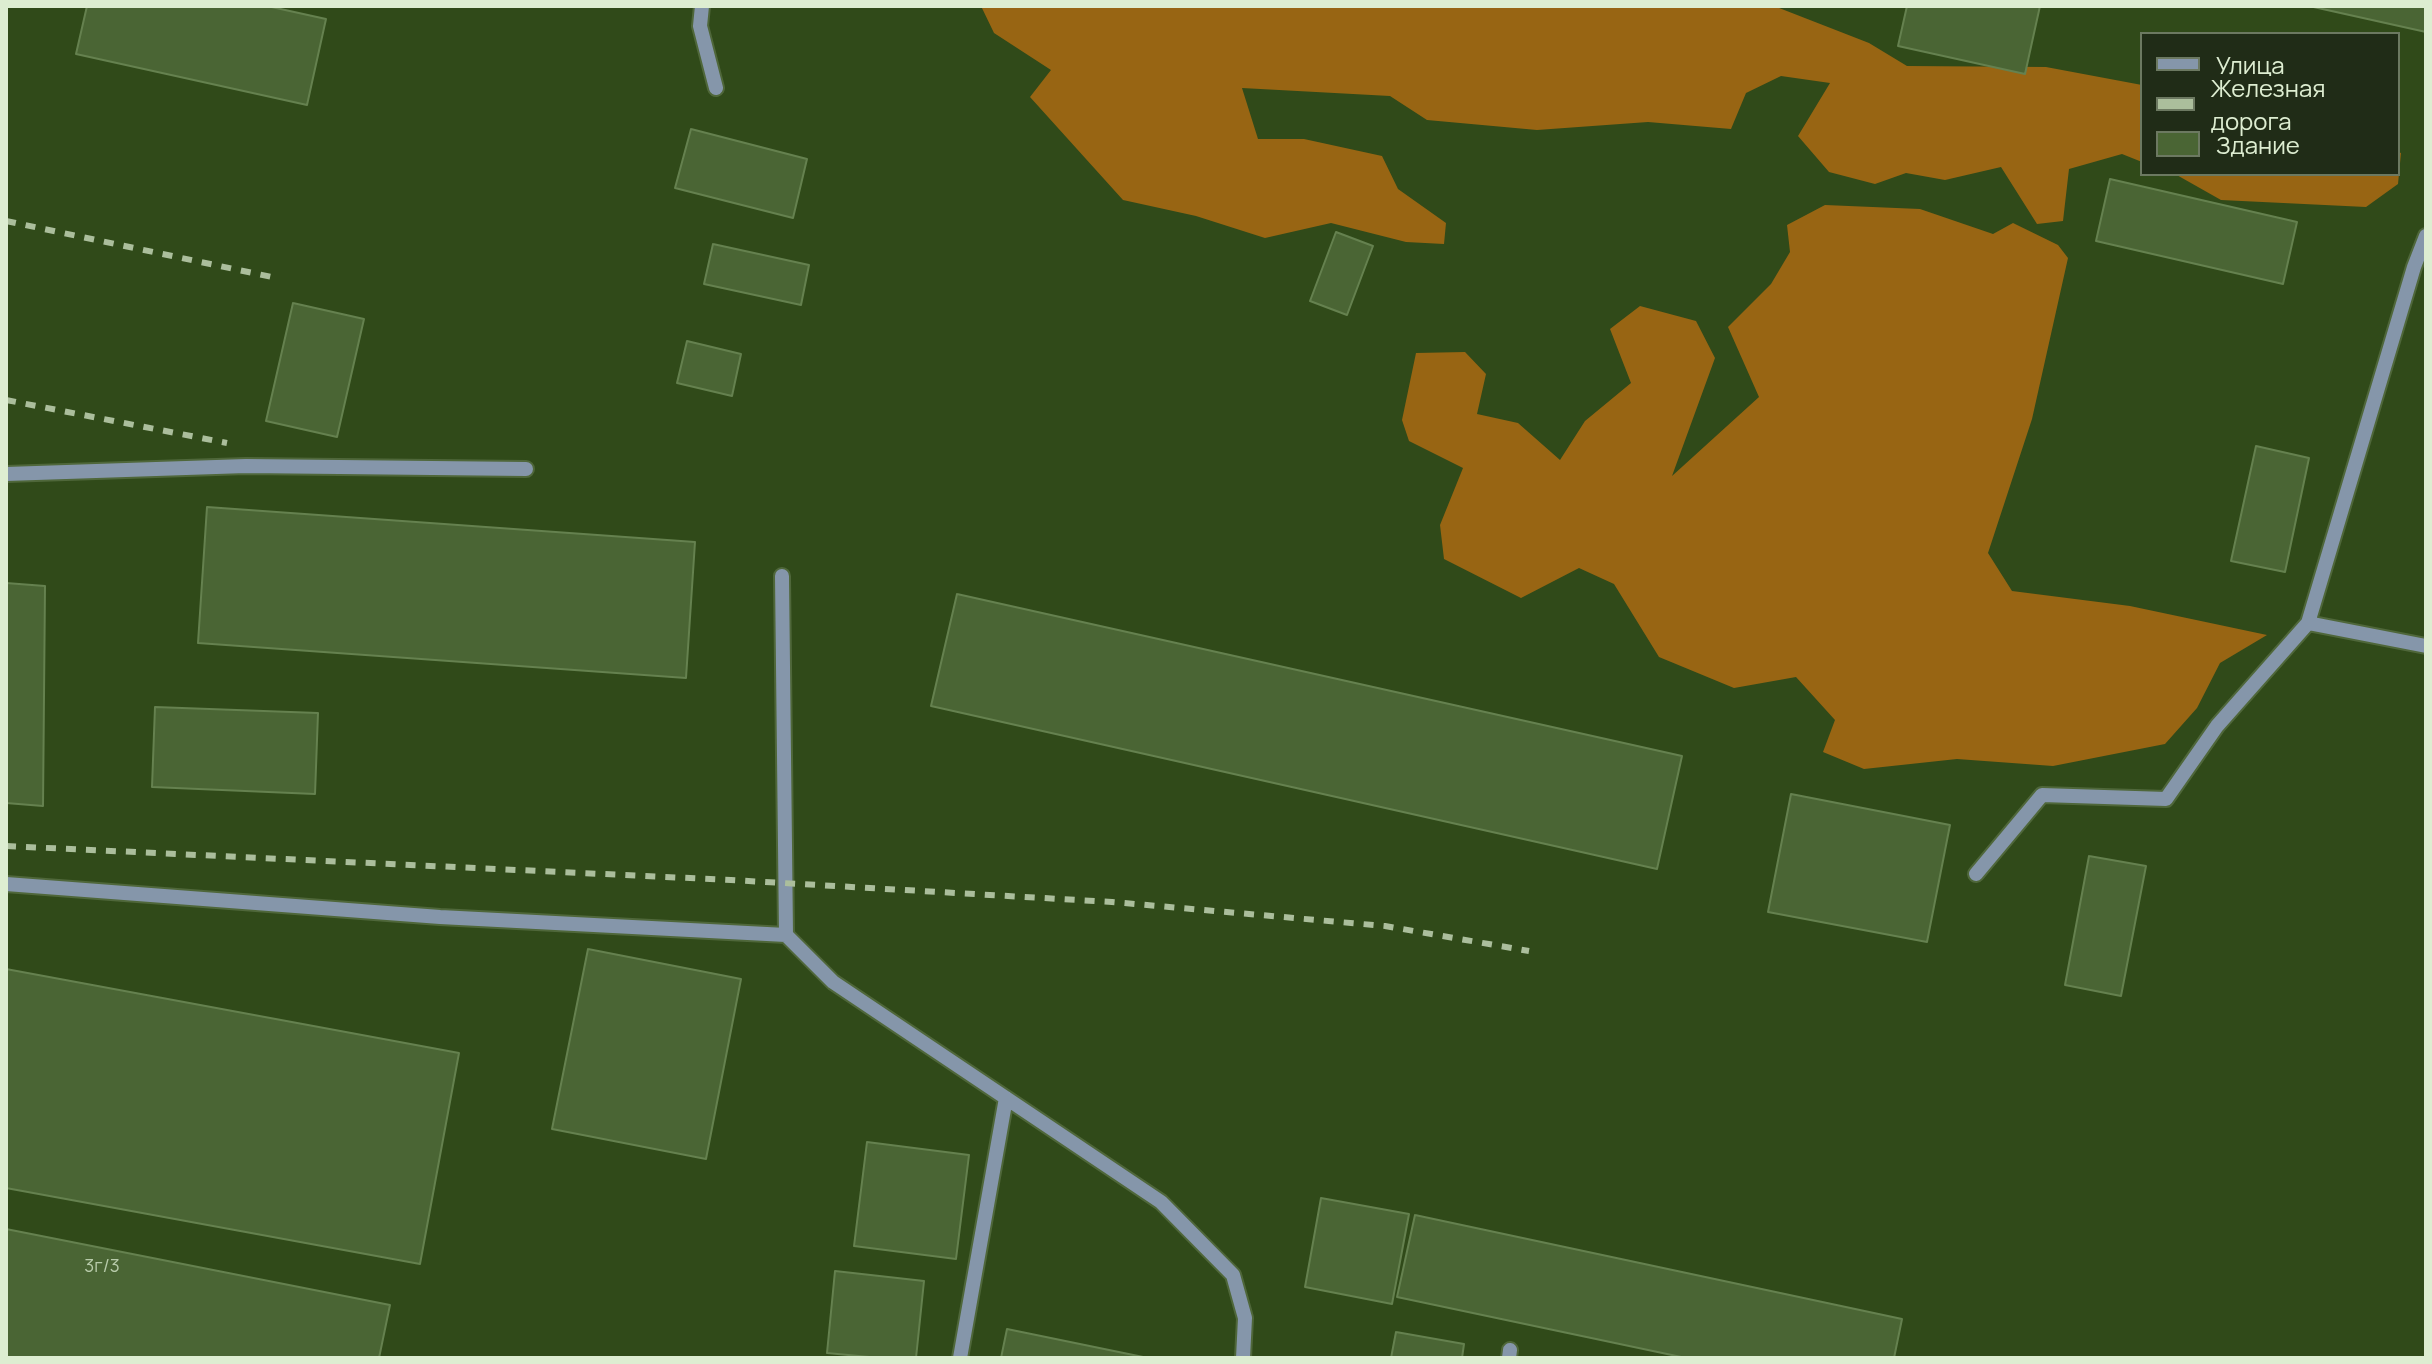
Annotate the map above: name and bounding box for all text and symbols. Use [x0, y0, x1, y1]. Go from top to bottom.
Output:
legend [2140, 32, 2400, 176]
text: Улица [2216, 48, 2285, 81]
text: Железная дорога [2211, 71, 2326, 137]
text: Здание [2216, 128, 2300, 161]
house number: 3г/3 [84, 1256, 120, 1278]

